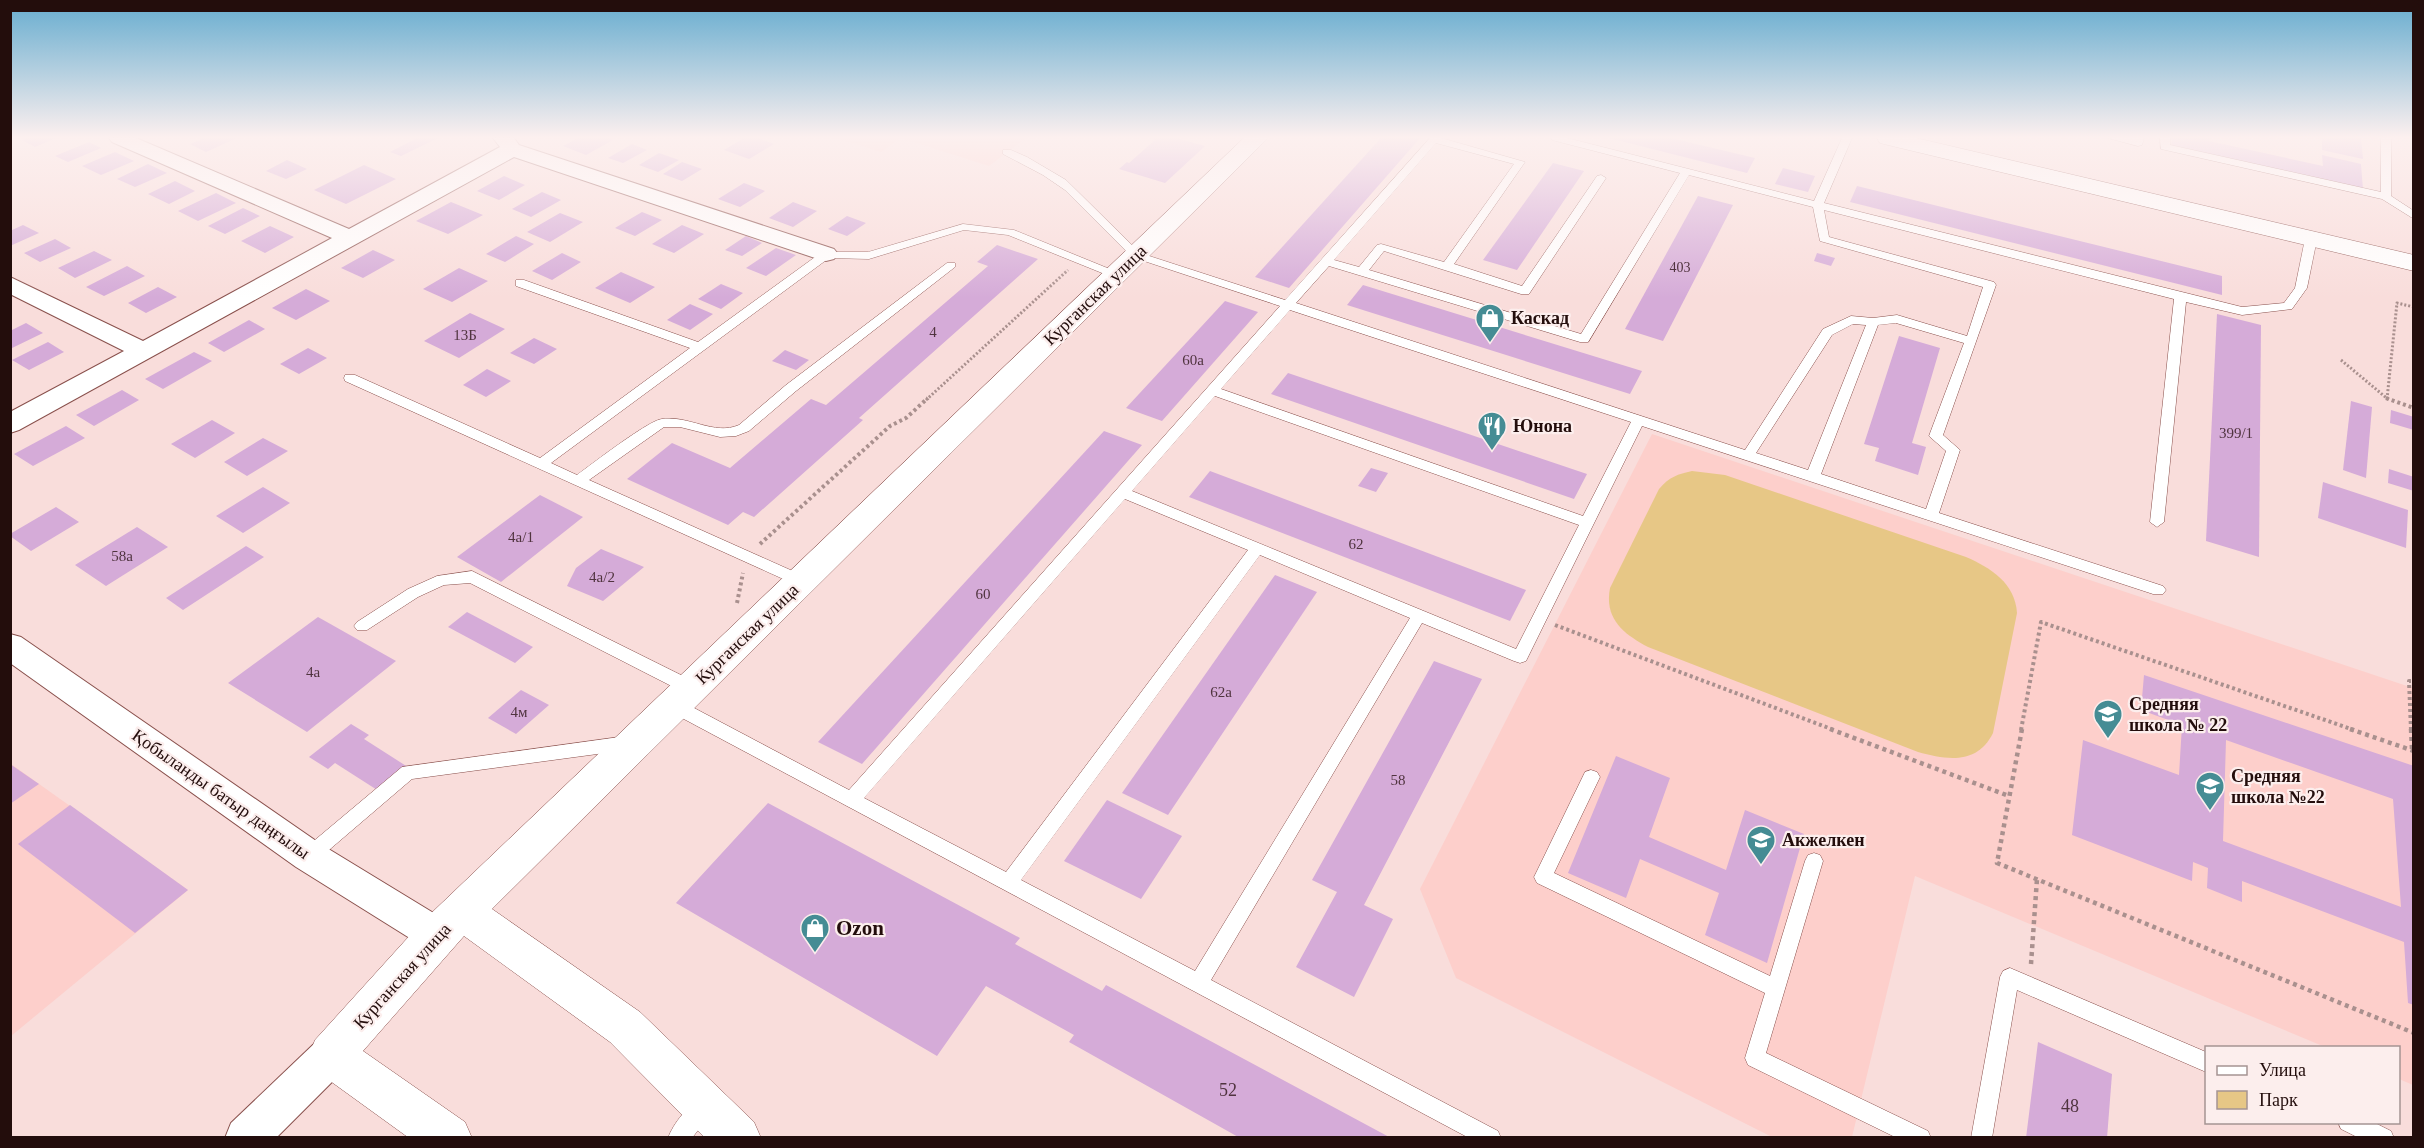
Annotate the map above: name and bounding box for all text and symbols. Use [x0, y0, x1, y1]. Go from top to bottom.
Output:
street label: Курганская улица [1039, 241, 1151, 349]
house number: 403 [1670, 260, 1691, 275]
shop icon: Каскад [1474, 302, 1506, 344]
place label: Каскад [1511, 308, 1569, 328]
house number: 4 [929, 324, 937, 340]
house number: 13Б [453, 327, 477, 343]
house number: 60а [1182, 352, 1204, 368]
restaurant icon: Юнона [1476, 410, 1508, 452]
place label: Юнона [1513, 416, 1572, 436]
house number: 399/1 [2219, 425, 2253, 441]
house number: 4а/1 [508, 529, 534, 545]
house number: 62 [1349, 536, 1364, 552]
house number: 58а [111, 548, 133, 564]
house number: 4а/2 [589, 569, 615, 585]
street label: Курганская улица [691, 580, 803, 688]
house number: 60 [976, 586, 991, 602]
house number: 4а [306, 664, 320, 680]
house number: 62а [1210, 684, 1232, 700]
place label: Средняя школа № 22 [2129, 694, 2227, 735]
school or university icon: Средняя школа № 22 [2092, 698, 2124, 740]
house number: 4м [511, 704, 528, 720]
street label: Қобыланды батыр даңғылы [128, 725, 314, 863]
place label: Средняя школа №22 [2231, 766, 2325, 807]
school or university icon: Средняя школа №22 [2194, 770, 2226, 812]
house number: 58 [1391, 772, 1406, 788]
school or university icon: Акжелкен [1745, 824, 1777, 866]
place label: Акжелкен [1782, 830, 1865, 850]
shop icon: Ozon [799, 912, 831, 954]
place label: Ozon [836, 916, 884, 940]
street label: Курганская улица [349, 919, 455, 1033]
legend [2205, 1046, 2400, 1124]
text: Улица [2259, 1060, 2306, 1080]
house number: 52 [1219, 1080, 1237, 1100]
text: Парк [2259, 1090, 2298, 1110]
house number: 48 [2061, 1096, 2079, 1116]

